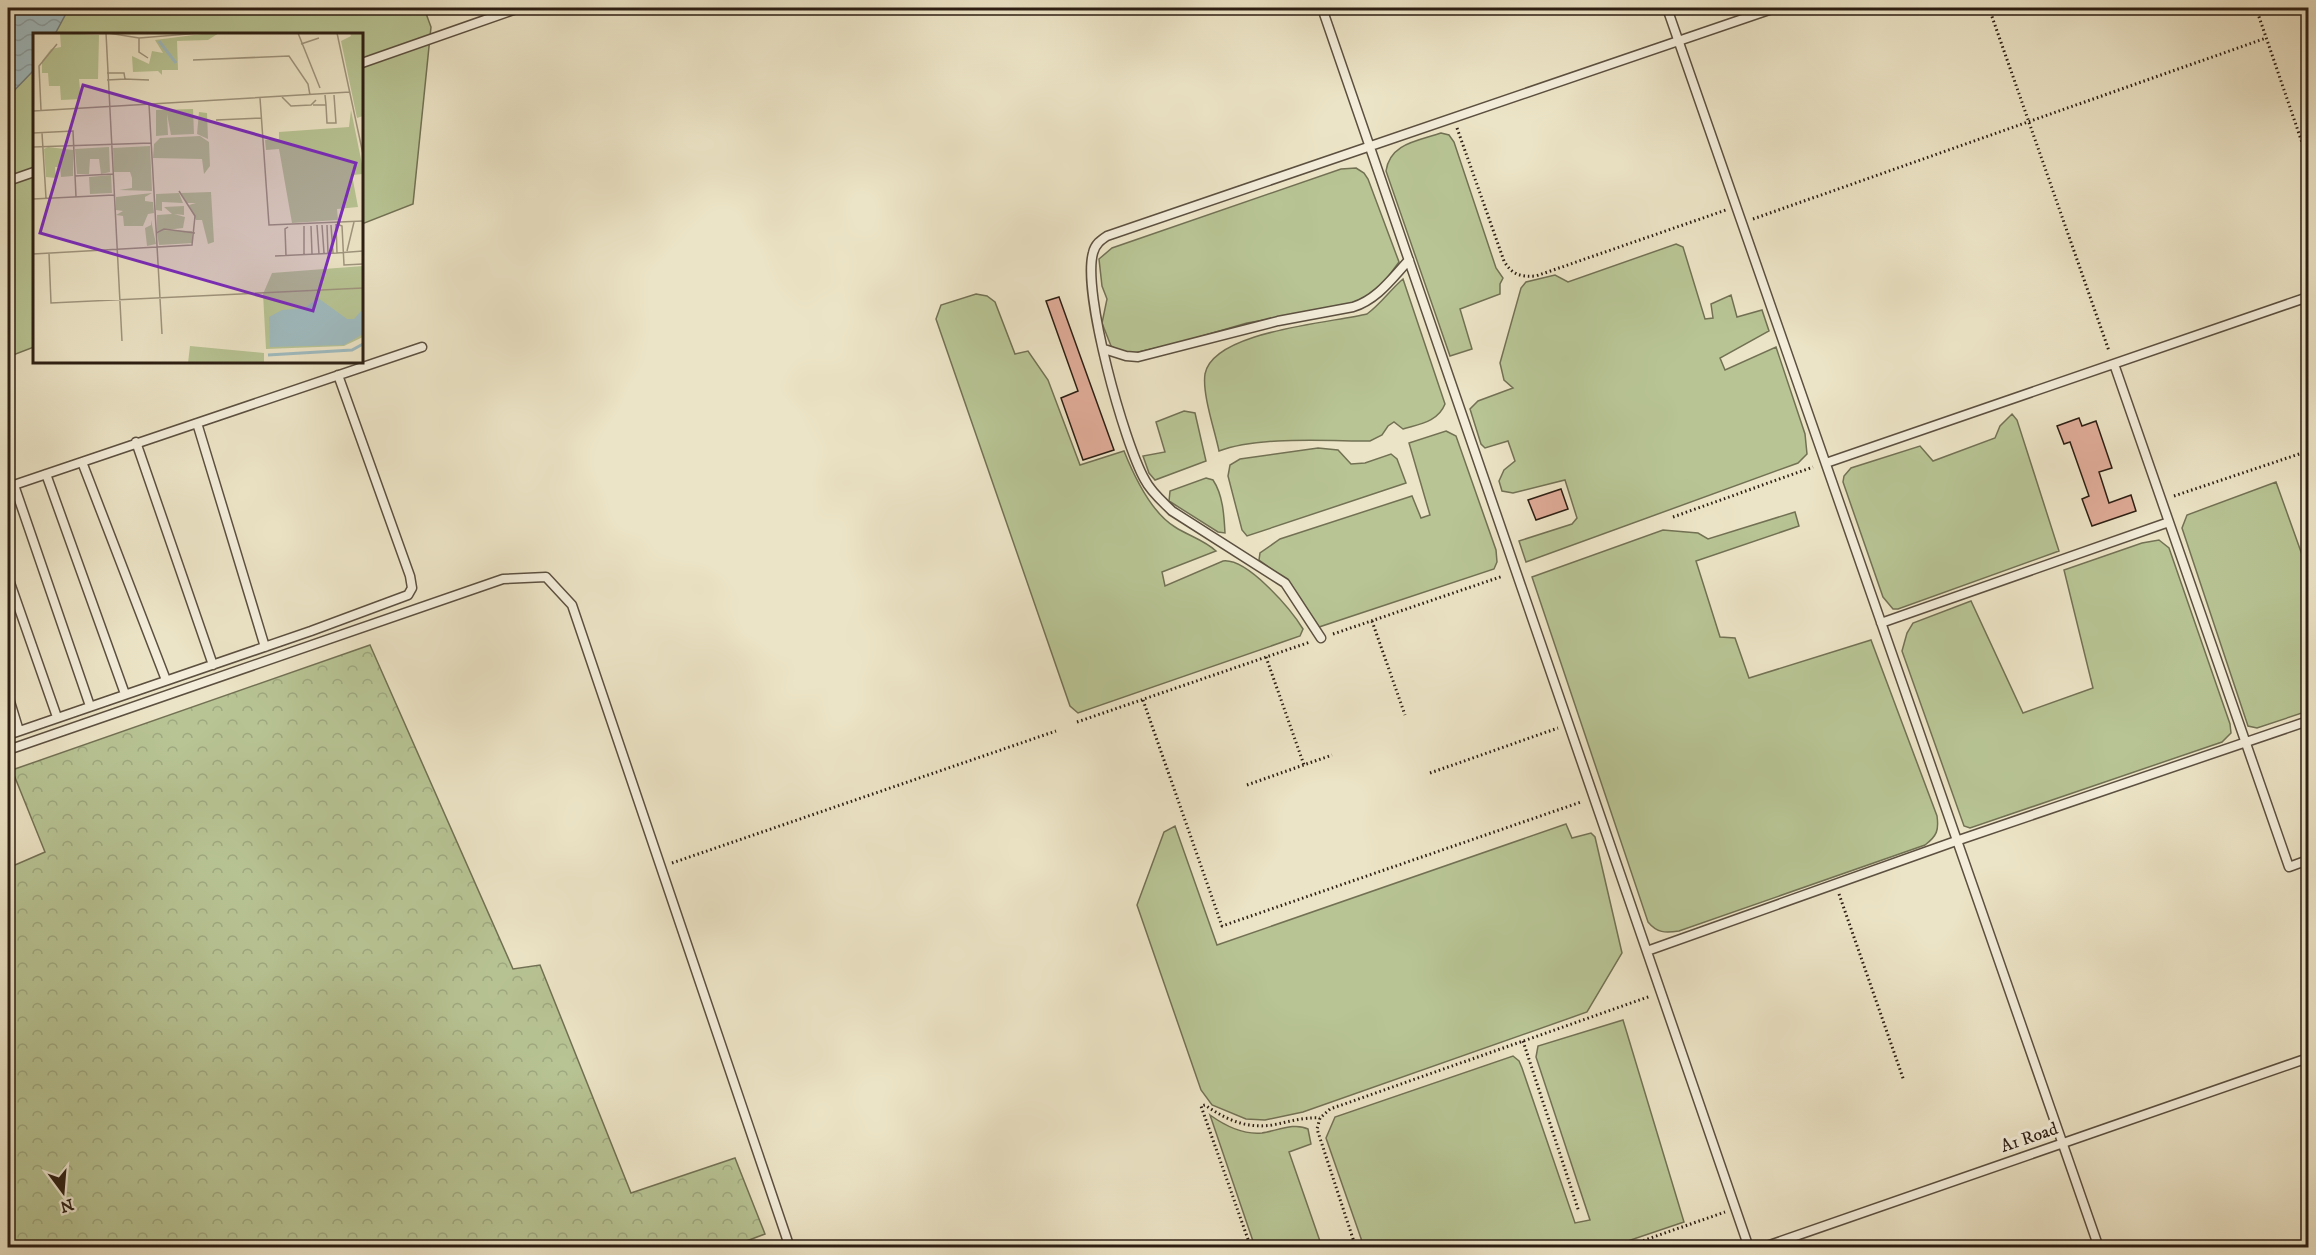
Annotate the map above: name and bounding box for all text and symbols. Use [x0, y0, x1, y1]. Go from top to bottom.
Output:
inset map [33, 33, 363, 363]
street label: A1 Road [1998, 1118, 2061, 1158]
north arrow [33, 1162, 93, 1222]
text: N [58, 1194, 76, 1217]

